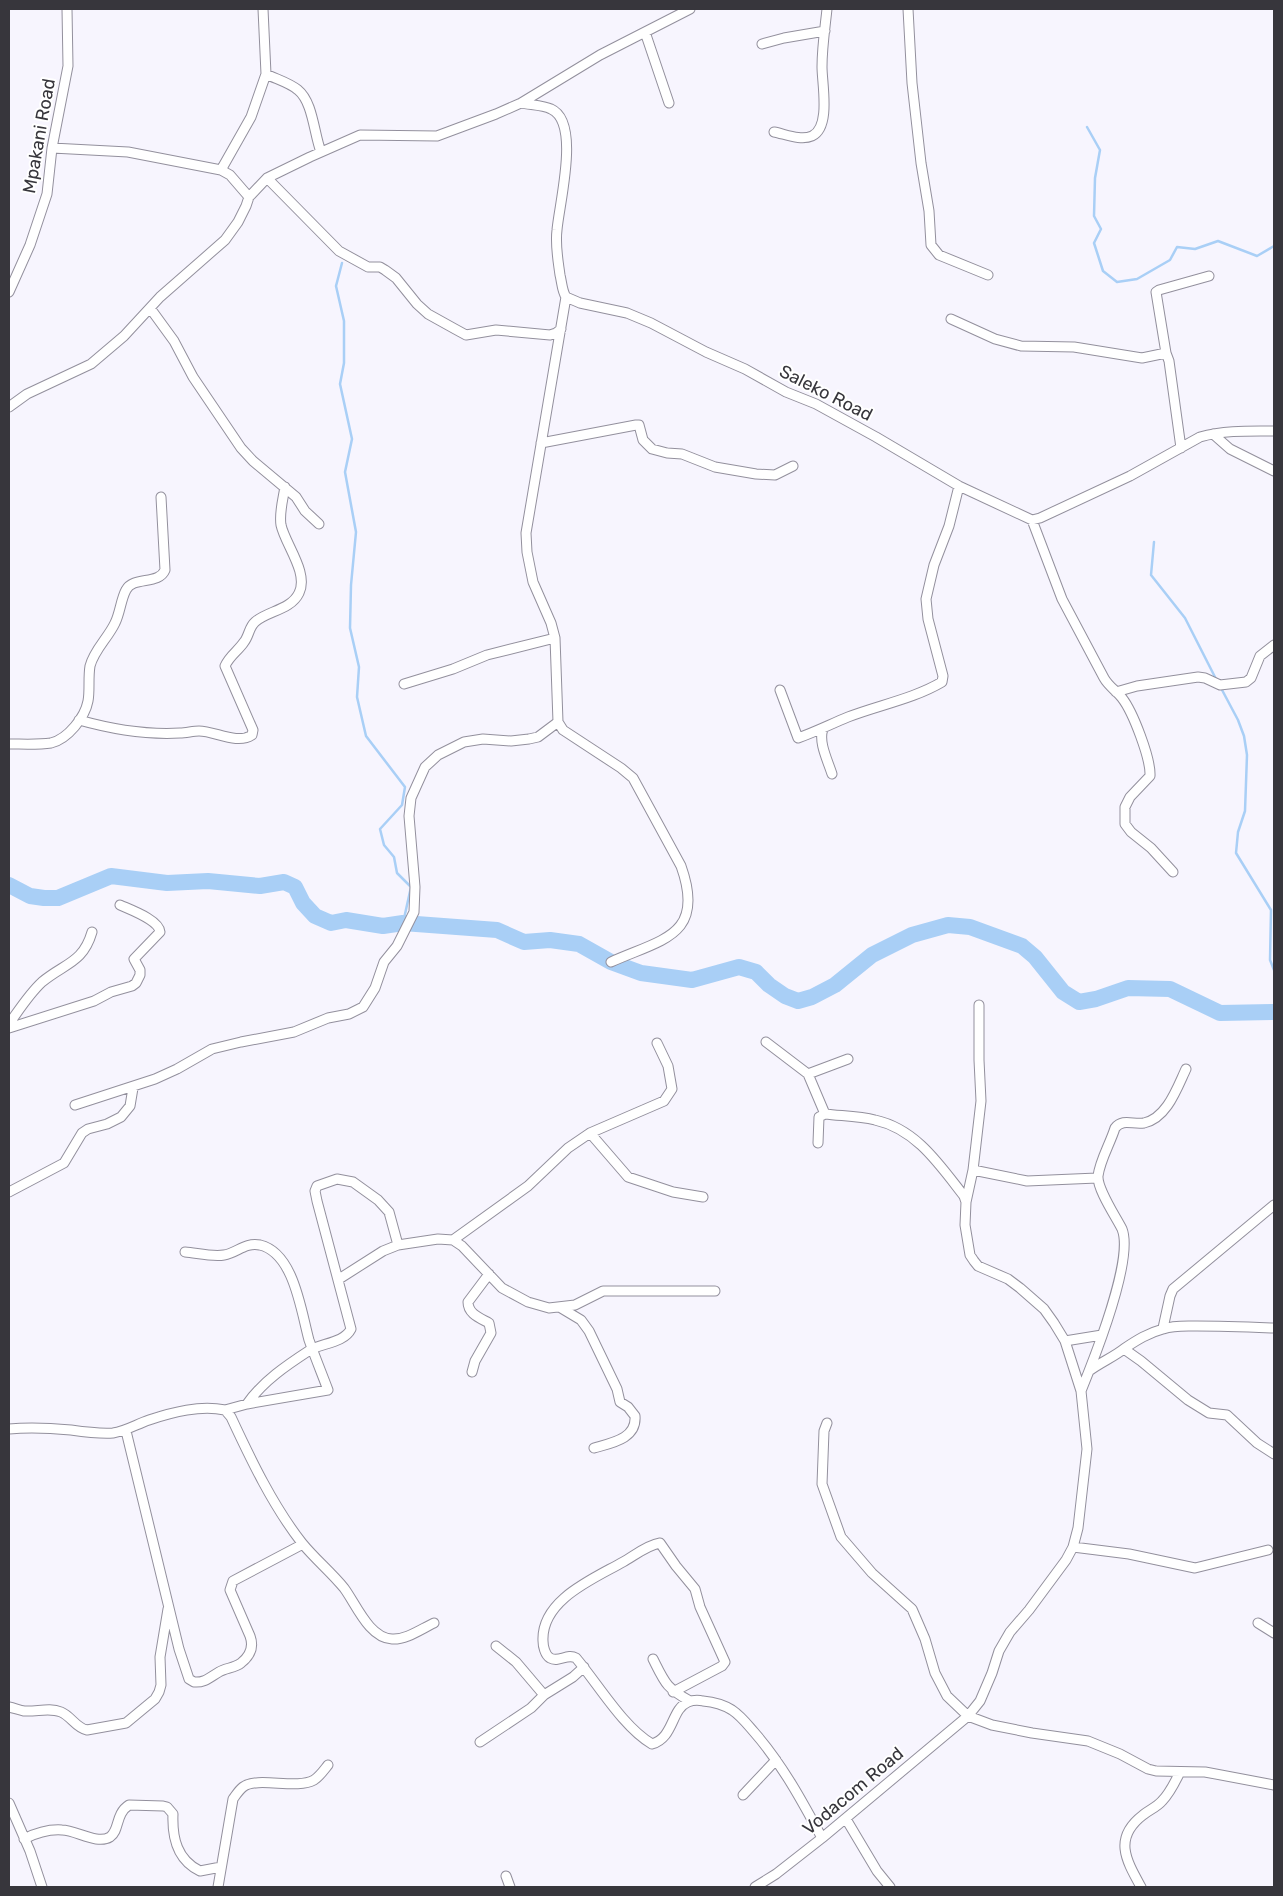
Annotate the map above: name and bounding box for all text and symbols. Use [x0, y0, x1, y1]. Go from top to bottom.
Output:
street label: Mpakani Road [18, 77, 60, 195]
street label: Saleko Road [776, 360, 876, 426]
street label: Vodacom Road [798, 1742, 908, 1840]

